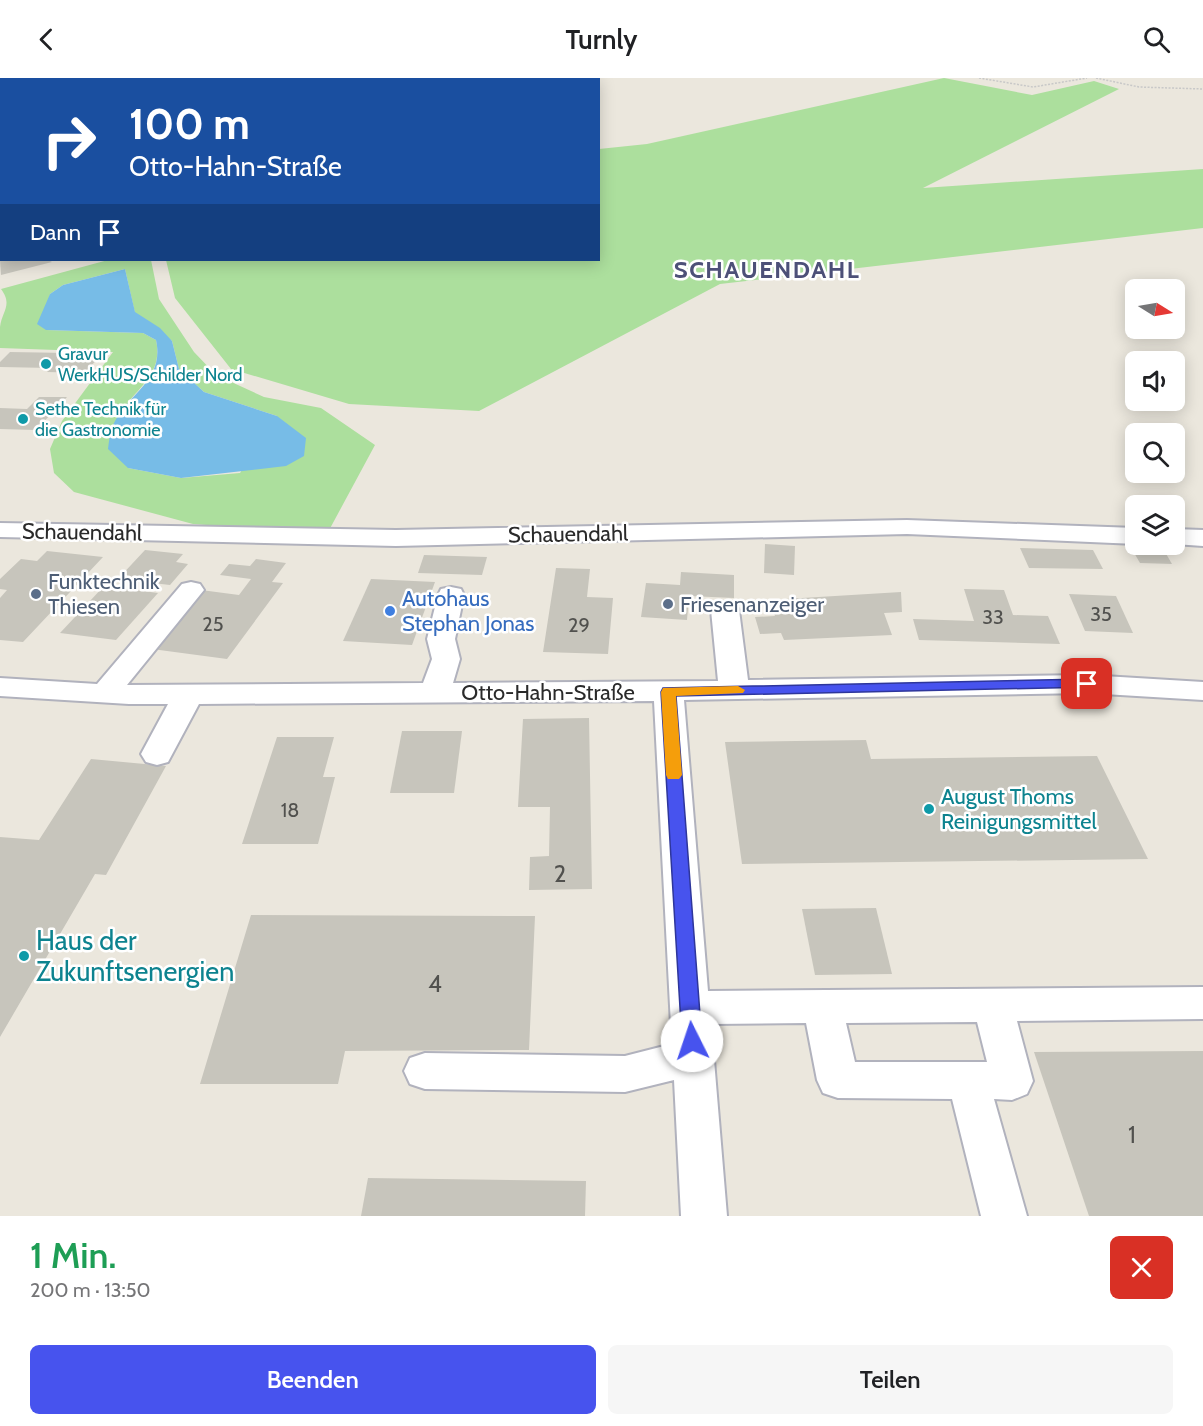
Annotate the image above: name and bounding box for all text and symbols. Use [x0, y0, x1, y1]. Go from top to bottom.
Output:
icon: back [30, 23, 63, 56]
text: Turnly [566, 23, 637, 56]
icon: search [1140, 23, 1173, 56]
text: 100 m [129, 98, 250, 150]
icon: right [30, 102, 108, 180]
text: Otto-Hahn-Straße [129, 150, 342, 183]
icon: arrive [93, 216, 126, 249]
text: Dann [30, 219, 81, 246]
district label: SCHAUENDAHL [674, 255, 860, 284]
north arrow [1125, 279, 1185, 339]
map controls [1125, 279, 1185, 555]
place label: Gravur WerkHUS/Schilder Nord [58, 343, 242, 386]
button: sound [1125, 351, 1185, 411]
marker: Gravur WerkHUS/Schilder Nord [39, 357, 53, 371]
place label: Sethe Technik für die Gastronomie [35, 398, 167, 441]
marker: Sethe Technik für die Gastronomie [16, 412, 30, 426]
button: search [1125, 423, 1185, 483]
button: layers [1125, 495, 1185, 555]
street label: Schauendahl [22, 517, 143, 547]
street label: Schauendahl [508, 519, 629, 549]
place label: Funktechnik Thiesen [48, 568, 160, 620]
place label: Autohaus Stephan Jonas [402, 585, 534, 637]
marker: Funktechnik Thiesen [29, 587, 43, 601]
place label: Friesenanzeiger [680, 591, 824, 618]
marker: Friesenanzeiger [661, 597, 675, 611]
house number: 35 [1090, 602, 1112, 626]
marker: Autohaus Stephan Jonas [383, 604, 397, 618]
house number: 33 [982, 605, 1004, 629]
house number: 25 [202, 612, 224, 636]
house number: 29 [568, 613, 590, 637]
pin [1061, 658, 1112, 709]
icon: arrive [1070, 667, 1103, 700]
street label: Otto-Hahn-Straße [461, 679, 635, 706]
place label: August Thoms Reinigungsmittel [941, 783, 1098, 835]
house number: 18 [281, 798, 299, 822]
marker: August Thoms Reinigungsmittel [922, 802, 936, 816]
house number: 2 [554, 859, 566, 888]
place label: Haus der Zukunftsenergien [36, 924, 234, 988]
marker: Haus der Zukunftsenergien [17, 949, 31, 963]
house number: 4 [428, 969, 442, 998]
position arrow [660, 1009, 724, 1073]
house number: 1 [1128, 1120, 1136, 1149]
text: 1 Min. [30, 1233, 116, 1277]
button: close [1110, 1236, 1173, 1299]
text: 200 m · 13:50 [30, 1278, 150, 1302]
button: Beenden [30, 1345, 596, 1414]
button: Teilen [608, 1345, 1173, 1414]

